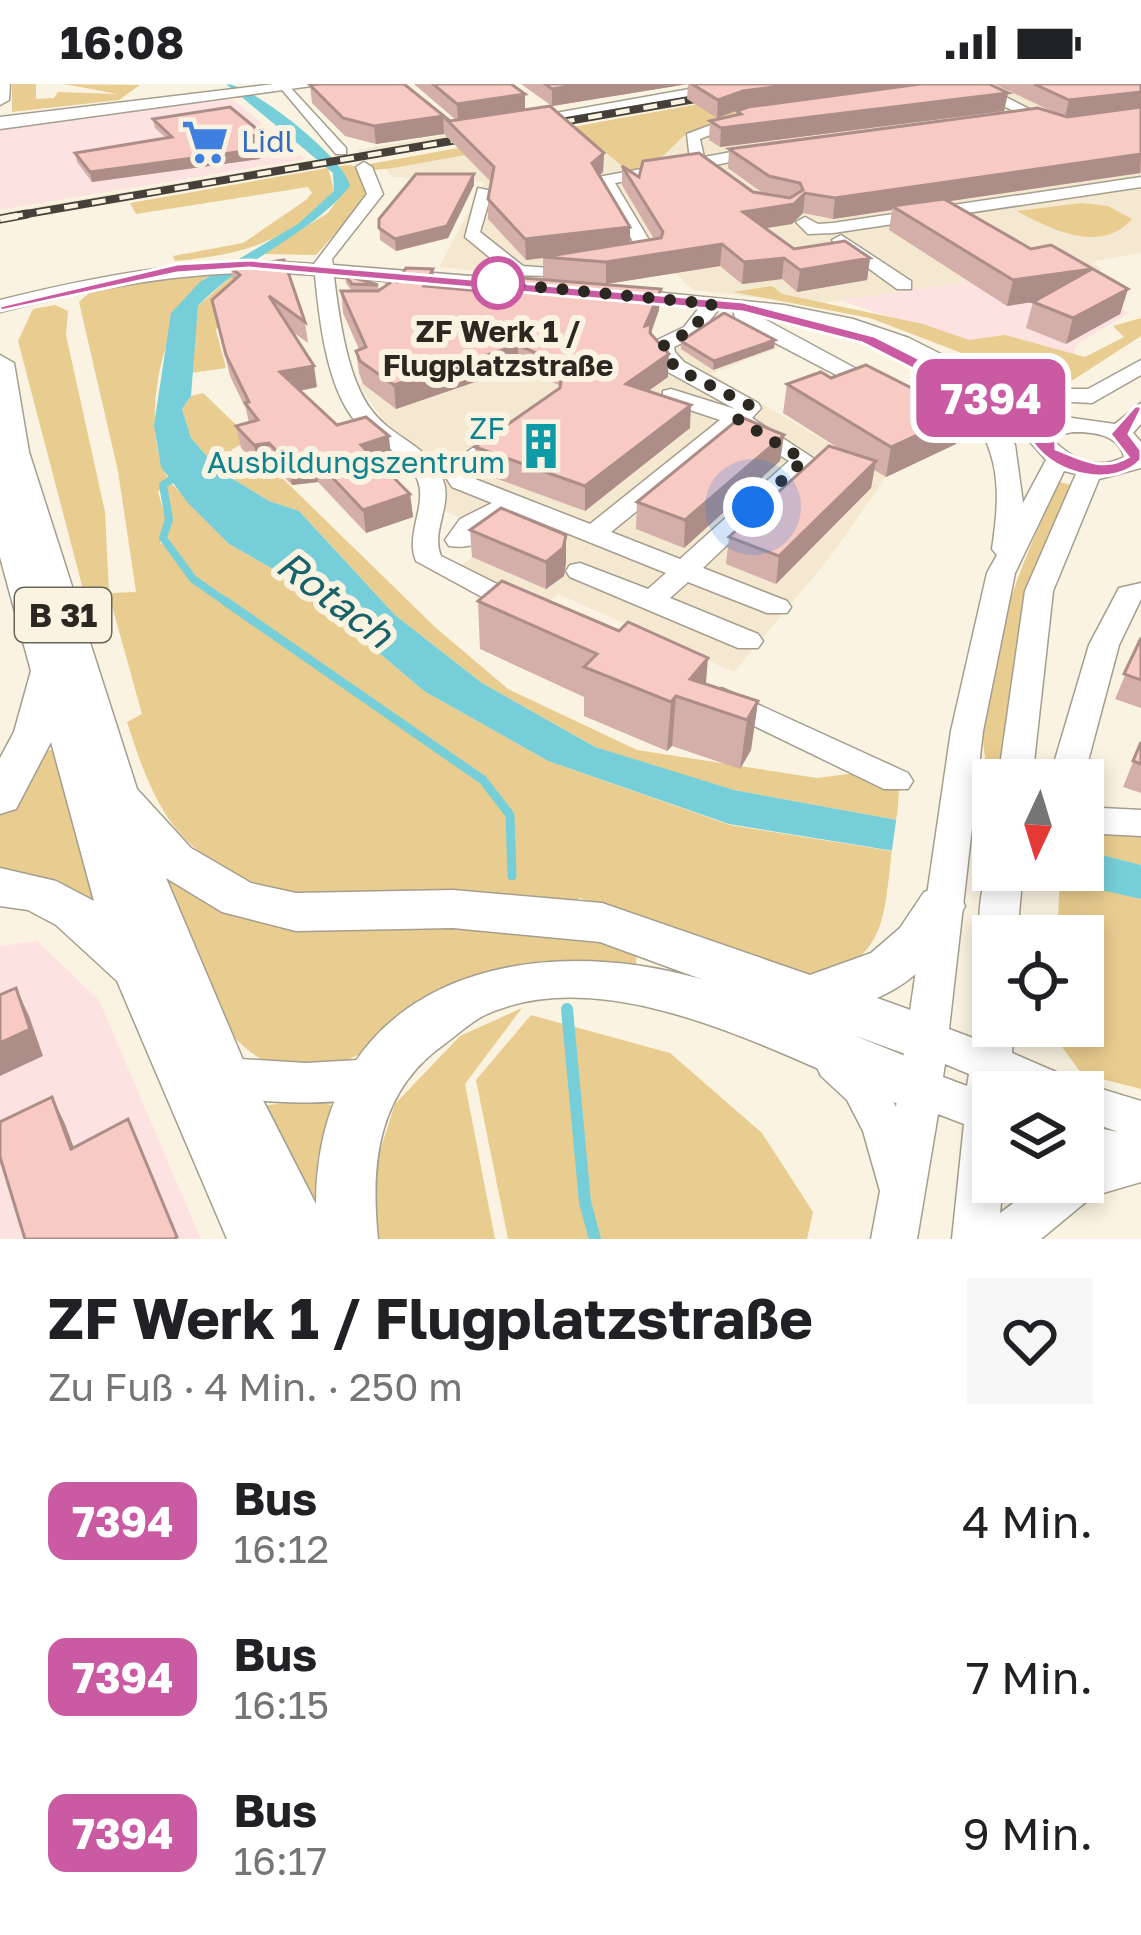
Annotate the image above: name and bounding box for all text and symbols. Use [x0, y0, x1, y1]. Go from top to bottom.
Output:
text: 16:08 [60, 15, 184, 69]
supermarket icon: Lidl [180, 117, 230, 167]
place label: Lidl [241, 123, 294, 159]
marker: ZF Werk 1 / Flugplatzstraße [473, 258, 523, 308]
place label: ZF Werk 1 / Flugplatzstraße [383, 313, 613, 383]
line badge: 7394 [907, 359, 1075, 437]
text: 7394 [940, 373, 1042, 423]
place label: ZF Ausbildungszentrum [207, 410, 505, 480]
building icon: ZF Ausbildungszentrum [516, 421, 566, 471]
your location [723, 477, 783, 537]
water label: Rotach [268, 540, 404, 658]
road number: B 31 [15, 588, 111, 642]
north arrow [972, 759, 1104, 891]
map controls [972, 759, 1104, 1203]
button: locate [972, 915, 1104, 1047]
button: layers [972, 1071, 1104, 1203]
button: heart [967, 1278, 1093, 1404]
text: ZF Werk 1 / Flugplatzstraße [48, 1283, 813, 1352]
text: Zu Fuß · 4 Min. · 250 m [48, 1363, 463, 1410]
text: Bus [233, 1471, 317, 1525]
text: 4 Min. [962, 1494, 1093, 1548]
text: 7394 [72, 1496, 173, 1546]
text: 16:12 [233, 1525, 329, 1572]
text: Bus [233, 1627, 317, 1681]
text: 7 Min. [966, 1650, 1093, 1704]
text: 7394 [72, 1652, 173, 1702]
text: 16:15 [233, 1681, 329, 1728]
text: Bus [233, 1783, 317, 1837]
text: 9 Min. [963, 1806, 1093, 1860]
text: 7394 [72, 1808, 173, 1858]
text: 16:17 [233, 1837, 327, 1884]

